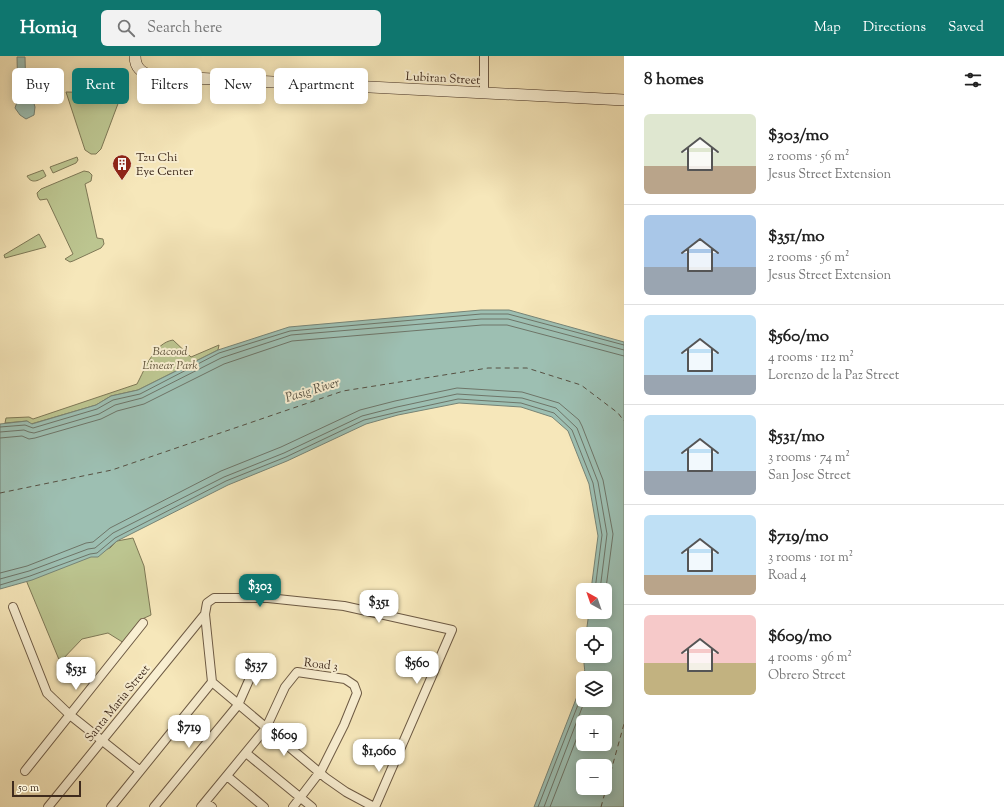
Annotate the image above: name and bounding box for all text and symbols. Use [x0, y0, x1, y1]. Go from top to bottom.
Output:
search box [101, 10, 381, 46]
text: Homiq [20, 15, 77, 42]
icon: search [115, 17, 137, 39]
text: Search here [147, 18, 222, 39]
text: Map [814, 18, 841, 38]
text: Directions [863, 18, 926, 38]
text: Saved [948, 18, 984, 38]
chip: Buy [12, 68, 64, 104]
chip: Rent [72, 68, 129, 104]
chip: Filters [137, 68, 202, 104]
chip: New [210, 68, 266, 104]
chip: Apartment [274, 68, 368, 104]
street label: Lubiran Street [405, 68, 481, 90]
text: 8 homes [644, 68, 704, 92]
icon: filters [962, 69, 984, 91]
text: $303/mo [768, 124, 829, 148]
icon: home [676, 130, 724, 178]
text: 2 rooms · 56 m² [768, 148, 849, 166]
place label: Tzu Chi Eye Center [136, 149, 194, 181]
building icon: Tzu Chi Eye Center [111, 153, 133, 181]
text: Jesus Street Extension [768, 166, 891, 184]
text: $351/mo [768, 225, 825, 249]
icon: home [676, 231, 724, 279]
text: 2 rooms · 56 m² [768, 249, 849, 267]
text: Jesus Street Extension [768, 267, 891, 285]
text: $560/mo [768, 325, 829, 349]
icon: home [676, 331, 724, 379]
park label: Bacood Linear Park [142, 343, 198, 375]
text: 4 rooms · 112 m² [768, 349, 854, 367]
text: Lorenzo de la Paz Street [768, 367, 899, 385]
water label: Pasig River [283, 374, 342, 408]
text: $531/mo [768, 425, 825, 449]
icon: home [676, 431, 724, 479]
text: 3 rooms · 74 m² [768, 449, 850, 467]
text: San Jose Street [768, 467, 851, 485]
text: $719/mo [768, 525, 829, 549]
icon: home [676, 531, 724, 579]
text: 3 rooms · 101 m² [768, 549, 853, 567]
text: Road 4 [768, 567, 807, 585]
pin: $303 [236, 574, 284, 608]
text: $303 [248, 578, 272, 596]
north arrow [576, 583, 612, 619]
map controls [576, 583, 612, 795]
pin: $351 [355, 590, 403, 624]
text: $351 [368, 594, 390, 612]
text: $609/mo [768, 625, 832, 649]
button: locate [576, 627, 612, 663]
icon: home [676, 631, 724, 679]
text: 4 rooms · 96 m² [768, 649, 852, 667]
pin: $560 [393, 651, 441, 685]
pin: $537 [232, 653, 280, 687]
street label: Road 3 [303, 654, 339, 676]
text: $560 [405, 655, 429, 673]
pin: $531 [52, 657, 100, 691]
text: $537 [244, 657, 268, 675]
text: $531 [65, 661, 87, 679]
street label: Santa Maria Street [81, 661, 155, 746]
text: Obrero Street [768, 667, 845, 685]
button: layers [576, 671, 612, 707]
pin: $719 [165, 715, 213, 749]
button: + [576, 715, 612, 751]
text: $719 [177, 719, 201, 737]
pin: $609 [260, 723, 308, 757]
text: $609 [271, 727, 297, 745]
pin: $1,060 [346, 739, 412, 773]
text: $1,060 [362, 743, 396, 761]
button: − [576, 759, 612, 795]
scale bar [12, 779, 81, 798]
text: 50 m [18, 780, 39, 796]

